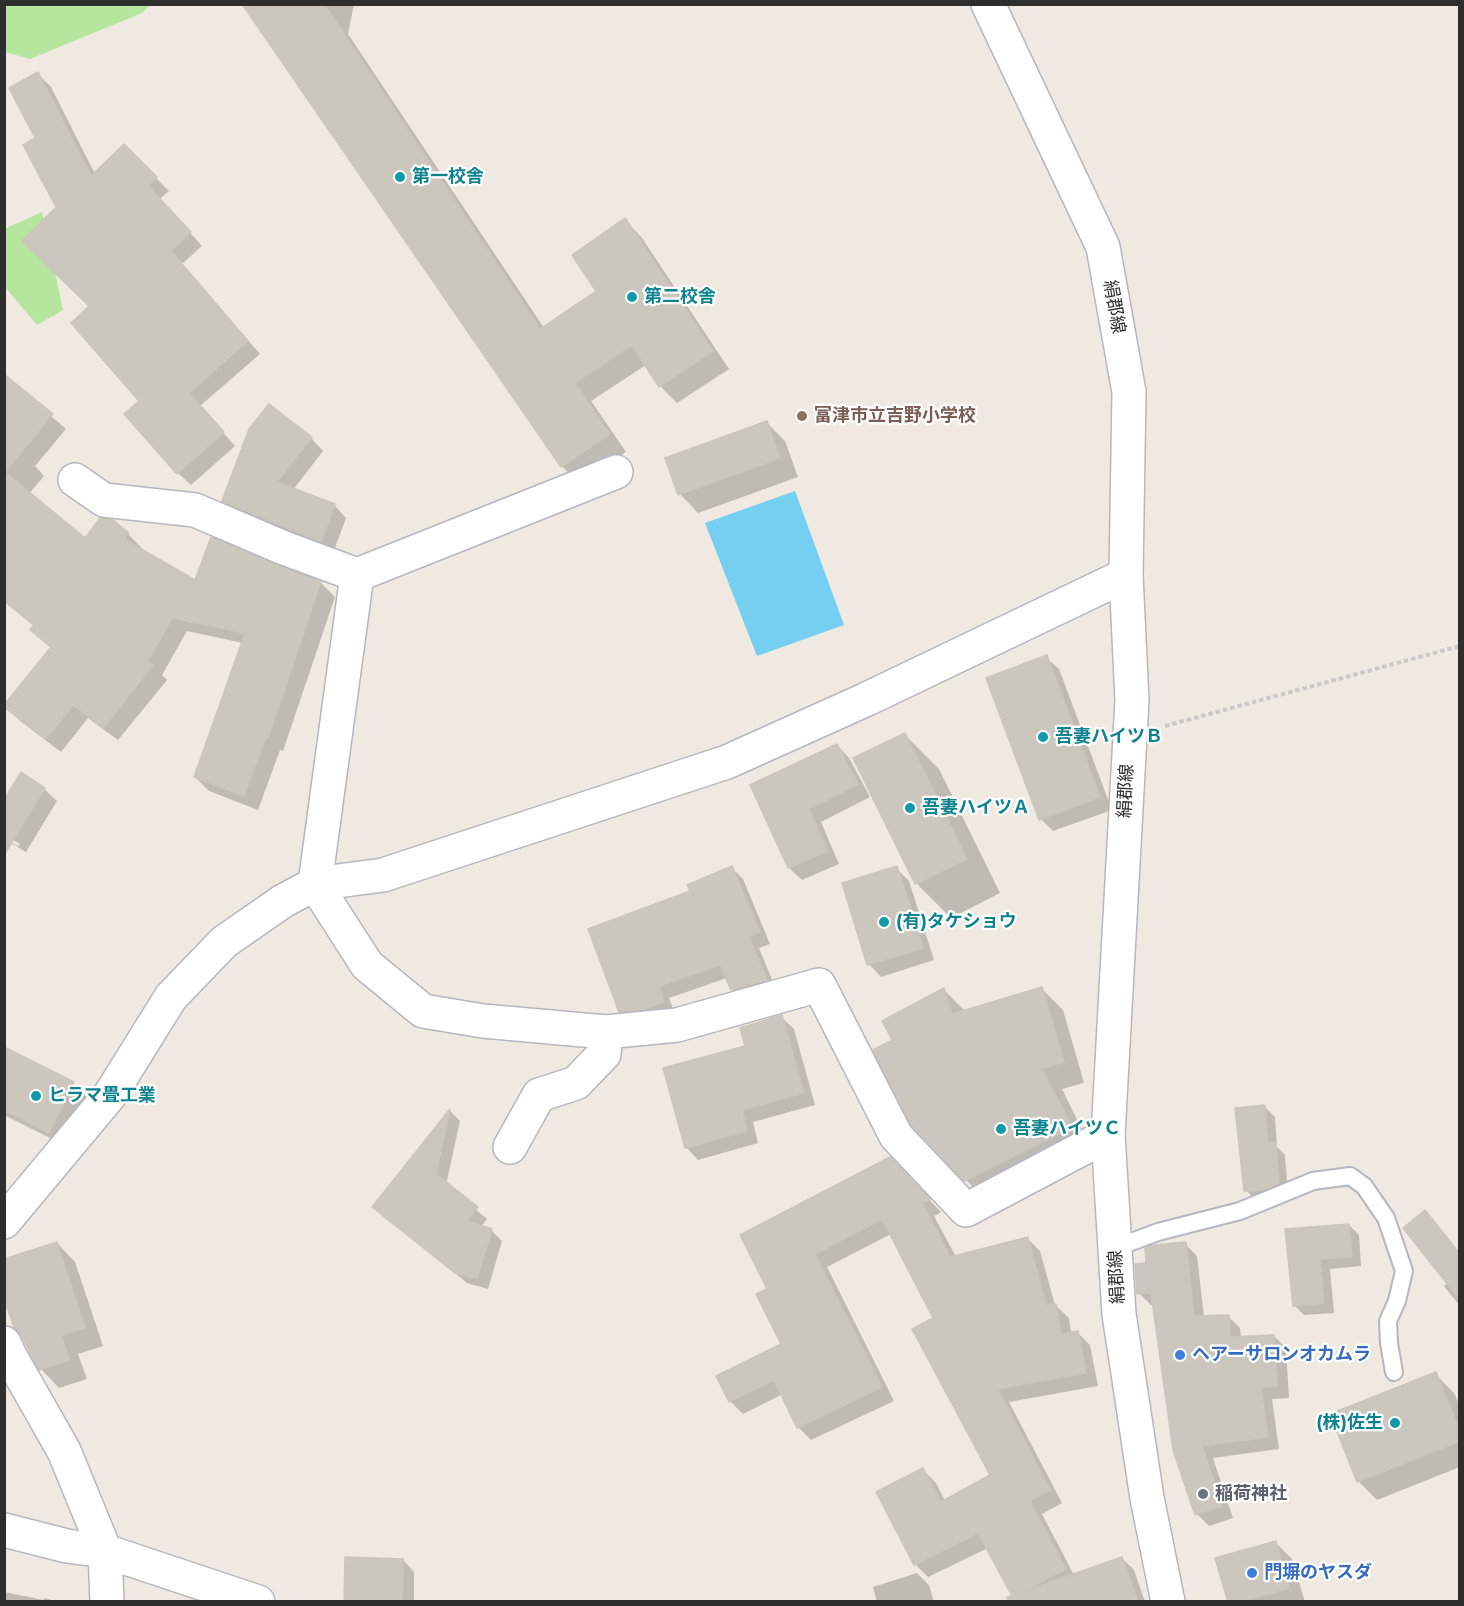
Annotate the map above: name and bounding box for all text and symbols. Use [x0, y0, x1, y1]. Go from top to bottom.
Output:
place label: 第一校舎 [412, 166, 484, 188]
marker: 第一校舎 [393, 170, 407, 184]
street label: 絹郡線 [1099, 279, 1129, 335]
place label: 第二校舎 [644, 286, 716, 308]
marker: 第二校舎 [625, 290, 639, 304]
place label: 富津市立吉野小学校 [814, 405, 976, 427]
marker: 富津市立吉野小学校 [795, 409, 809, 423]
place label: 吾妻ハイツＢ [1055, 726, 1163, 748]
marker: 吾妻ハイツＢ [1036, 730, 1050, 744]
street label: 絹郡線 [1114, 763, 1138, 819]
place label: 吾妻ハイツＡ [922, 797, 1030, 819]
marker: 吾妻ハイツＡ [903, 801, 917, 815]
place label: (有)タケショウ [896, 911, 1017, 933]
marker: (有)タケショウ [877, 915, 891, 929]
place label: ヒラマ畳工業 [48, 1085, 156, 1107]
marker: ヒラマ畳工業 [29, 1089, 43, 1103]
place label: 吾妻ハイツＣ [1013, 1118, 1121, 1140]
marker: 吾妻ハイツＣ [994, 1122, 1008, 1136]
street label: 絹郡線 [1105, 1249, 1129, 1305]
place label: ヘアーサロンオカムラ [1192, 1344, 1371, 1366]
marker: ヘアーサロンオカムラ [1173, 1348, 1187, 1362]
place label: (株)佐生 [1316, 1412, 1383, 1434]
marker: (株)佐生 [1388, 1416, 1402, 1430]
place label: 稲荷神社 [1215, 1483, 1287, 1505]
marker: 稲荷神社 [1196, 1487, 1210, 1501]
place label: 門塀のヤスダ [1264, 1562, 1372, 1584]
marker: 門塀のヤスダ [1245, 1566, 1259, 1580]

